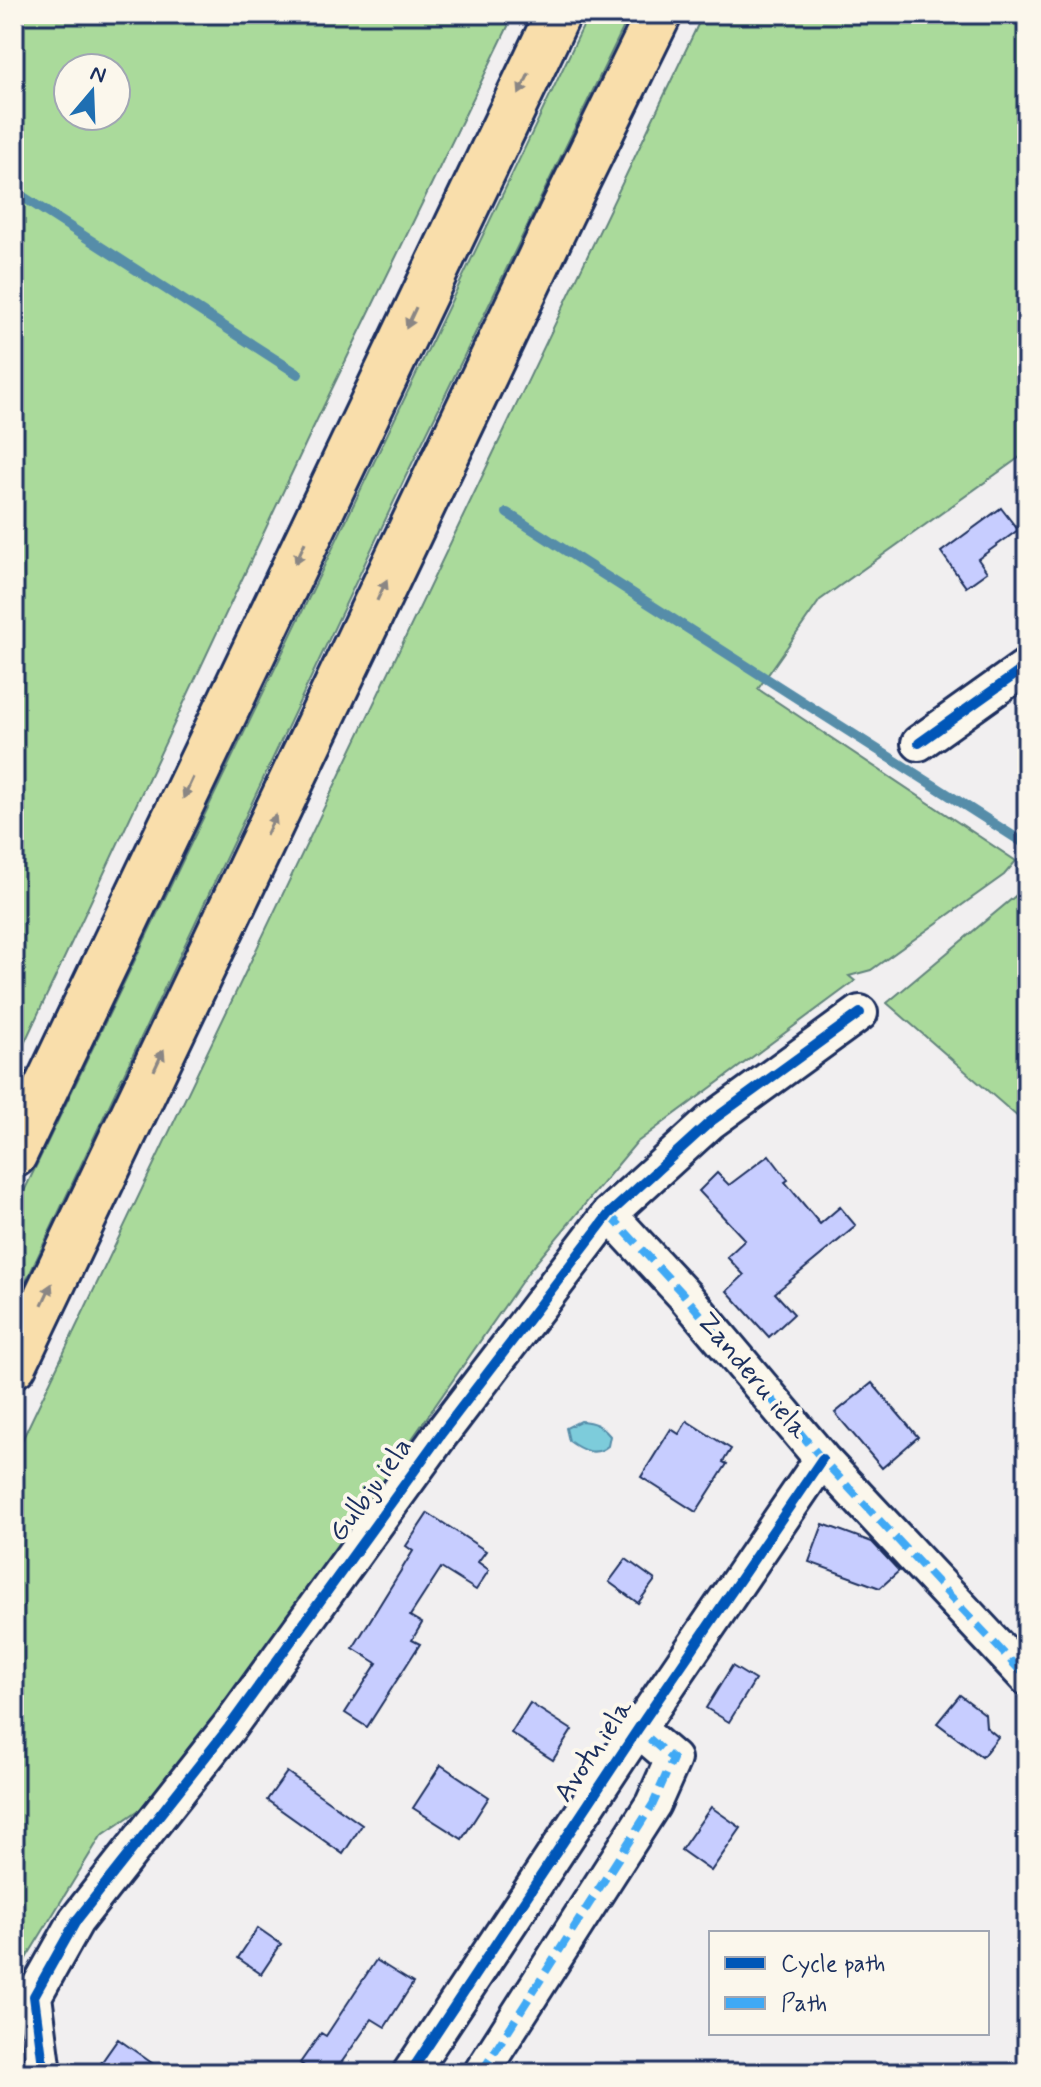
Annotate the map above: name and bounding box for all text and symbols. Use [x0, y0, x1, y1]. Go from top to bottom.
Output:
north arrow [52, 52, 132, 132]
text: N [86, 59, 109, 91]
one-way arrow [517, 73, 531, 96]
one-way arrow [404, 307, 418, 330]
one-way arrow [293, 542, 307, 565]
one-way arrow [375, 578, 389, 602]
one-way arrow [181, 777, 195, 800]
one-way arrow [264, 813, 278, 836]
one-way arrow [152, 1048, 166, 1071]
one-way arrow [40, 1283, 54, 1306]
street label: Zanderu iela [688, 1305, 816, 1448]
street label: Gulbju iela [321, 1430, 421, 1550]
street label: Avotu iela [546, 1692, 642, 1810]
legend [709, 1931, 989, 2035]
text: Cycle path [781, 1949, 886, 1980]
text: Path [781, 1989, 827, 2020]

